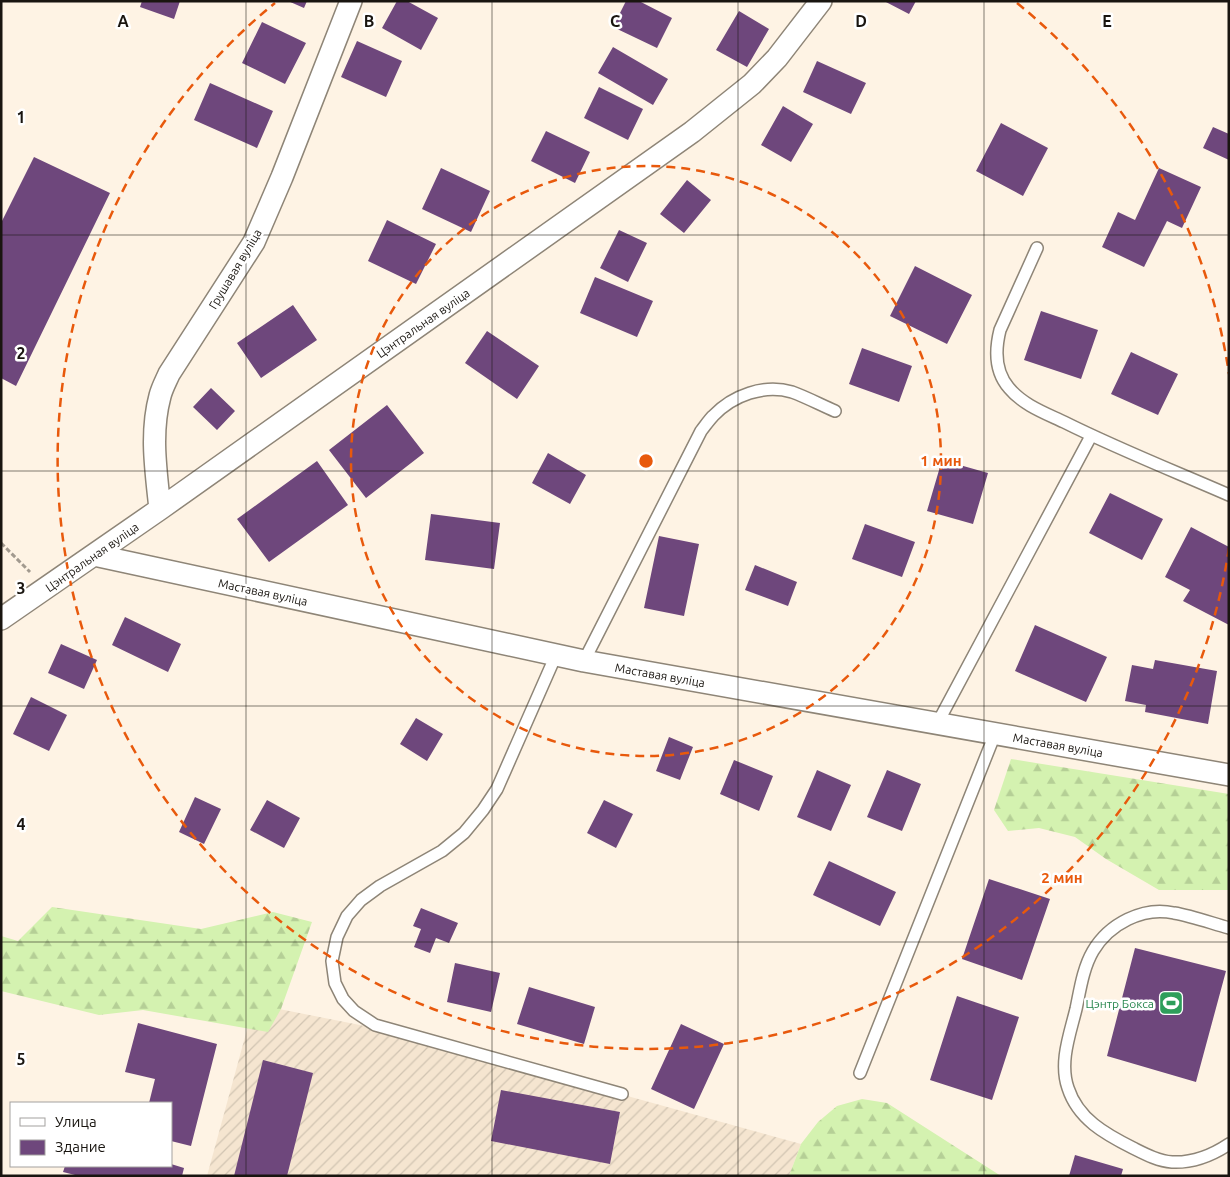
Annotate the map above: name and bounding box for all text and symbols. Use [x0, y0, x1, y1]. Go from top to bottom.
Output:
text: A [117, 12, 129, 30]
text: B [364, 12, 374, 30]
text: C [610, 12, 620, 30]
text: D [855, 12, 867, 30]
text: E [1102, 12, 1112, 30]
text: 1 [16, 108, 26, 126]
street label: Грушавая вуліца [206, 227, 264, 311]
street label: Цэнтральная вуліца [374, 286, 472, 360]
text: 2 [16, 344, 26, 362]
centre of rings [637, 452, 655, 470]
text: 1 мин [920, 452, 962, 469]
street label: Цэнтральная вуліца [43, 520, 141, 594]
street label: Маставая вуліца [217, 576, 309, 608]
text: 3 [16, 579, 26, 597]
street label: Маставая вуліца [614, 661, 706, 689]
street label: Маставая вуліца [1012, 731, 1104, 759]
text: 4 [16, 815, 26, 833]
text: 2 мин [1041, 869, 1083, 886]
sports icon: Цэнтр Бокса [1158, 990, 1184, 1016]
place label: Цэнтр Бокса [1086, 997, 1154, 1010]
text: 5 [16, 1050, 26, 1068]
legend [10, 1102, 172, 1167]
text: Улица [55, 1113, 97, 1130]
text: Здание [55, 1138, 106, 1155]

